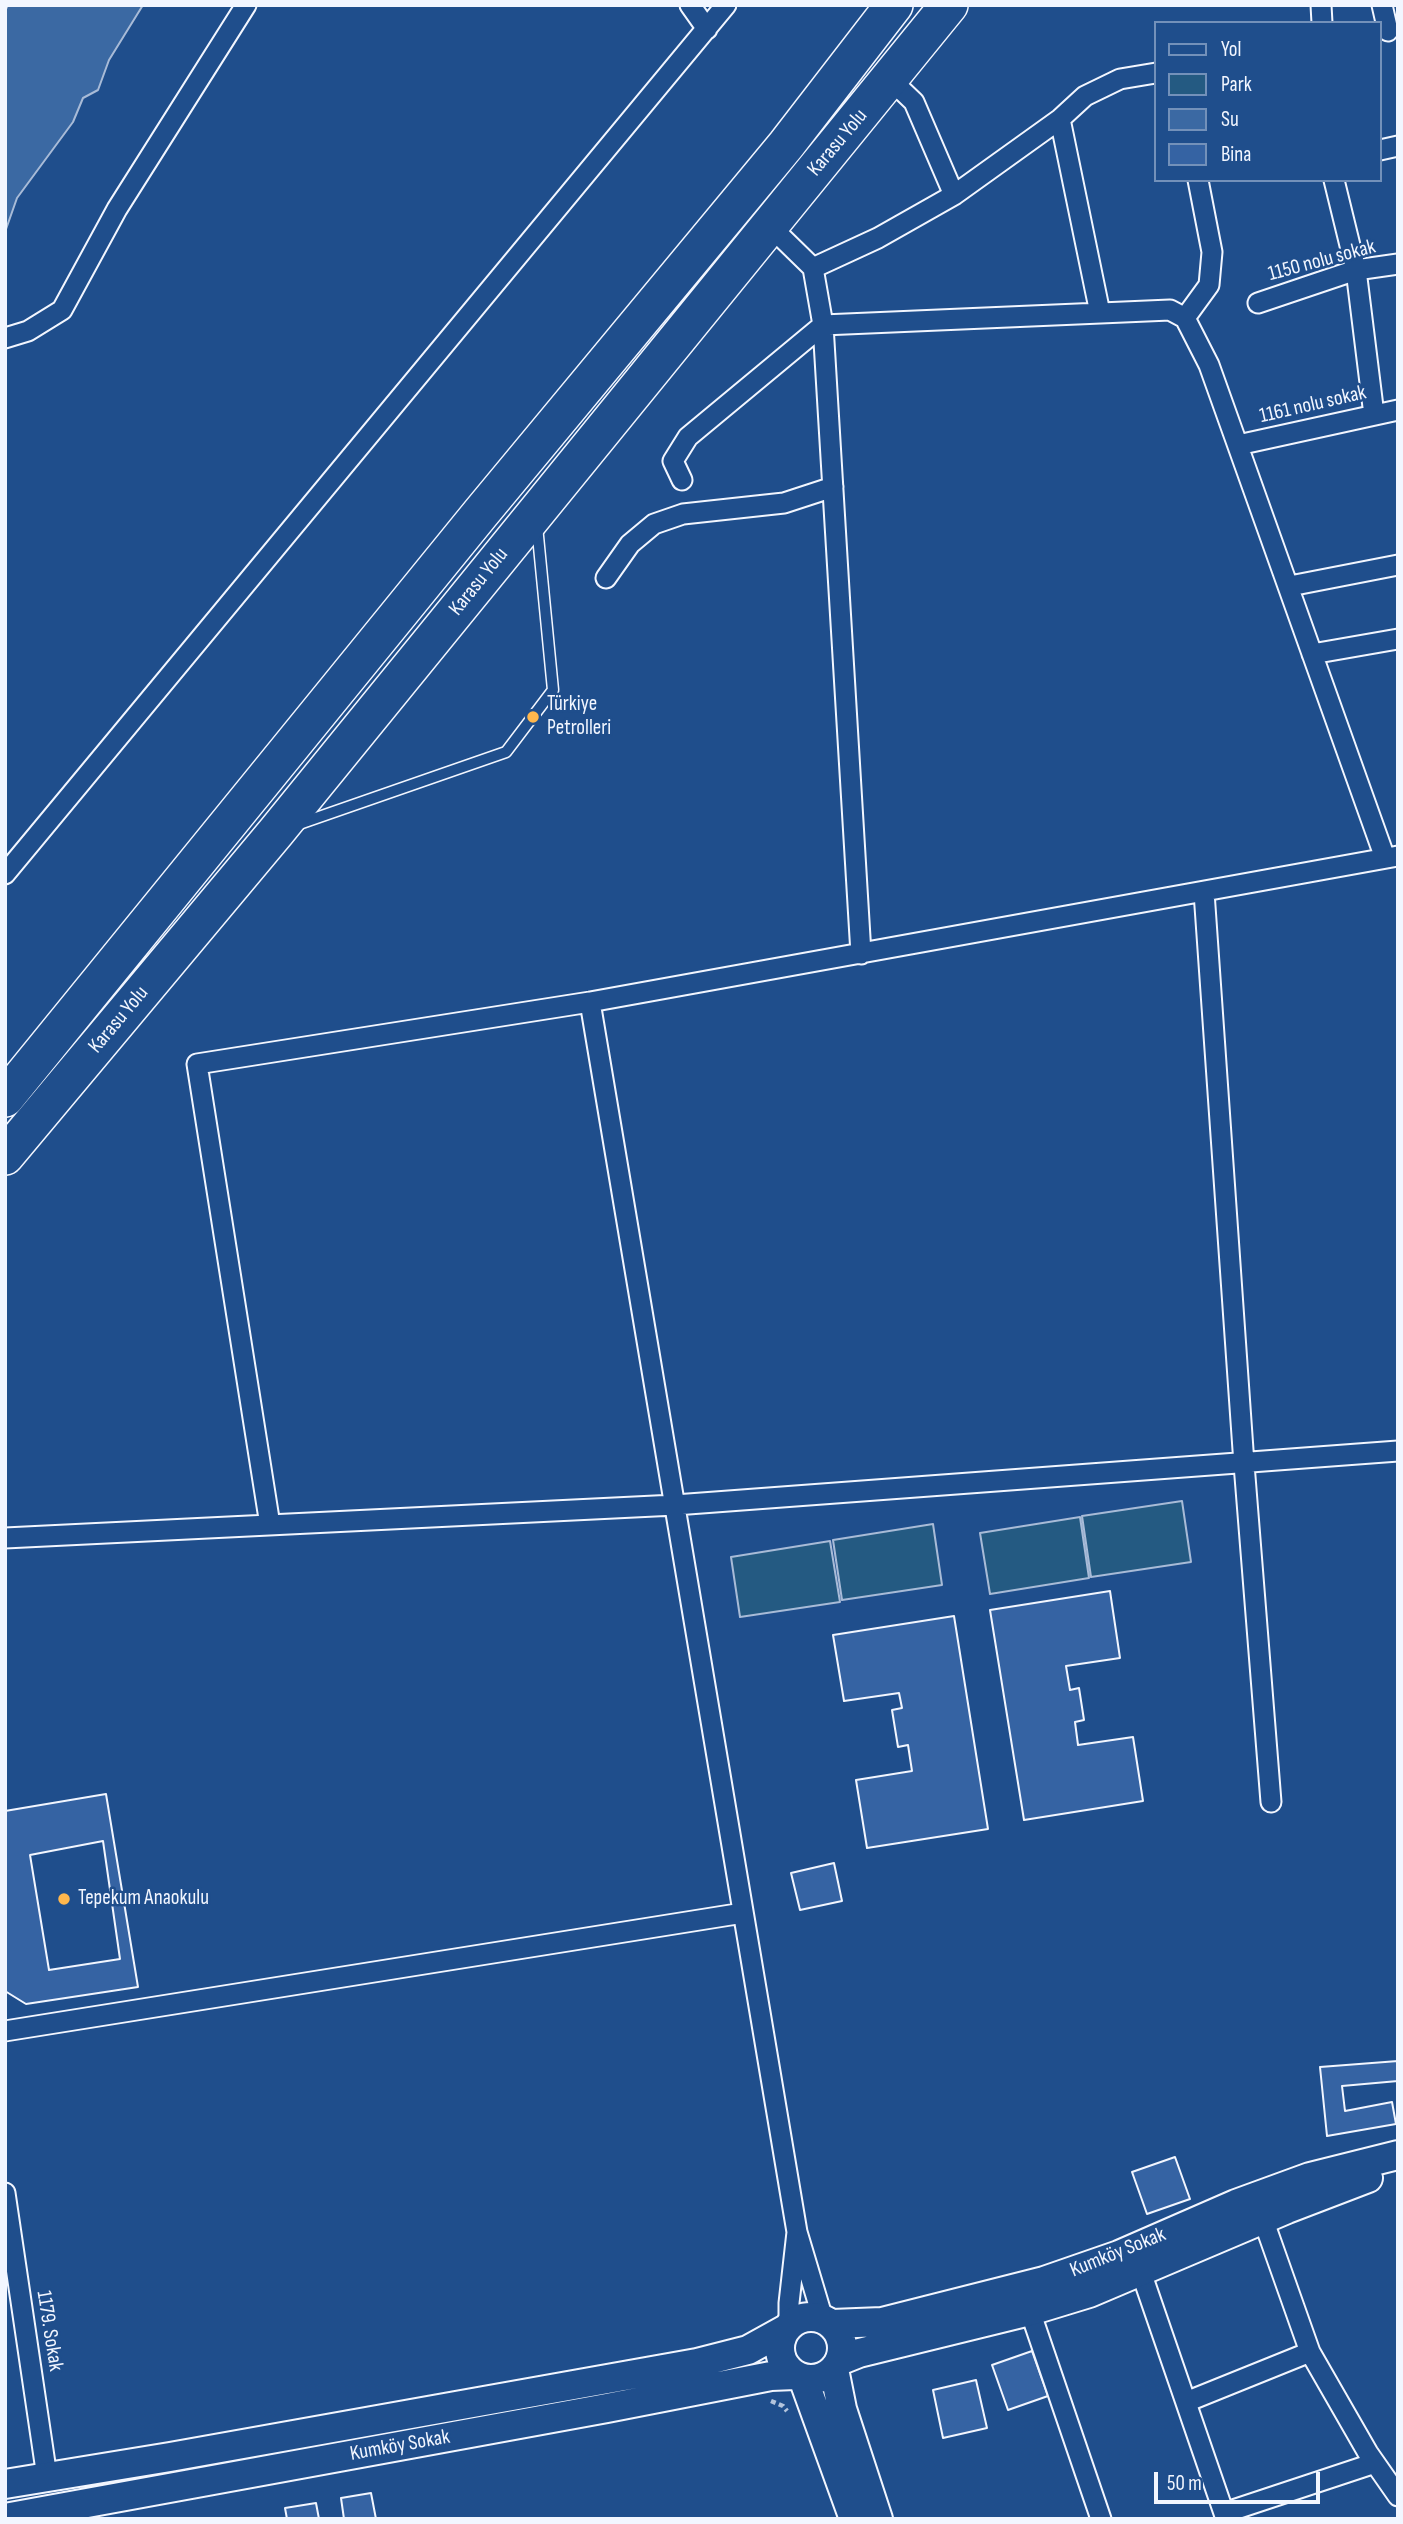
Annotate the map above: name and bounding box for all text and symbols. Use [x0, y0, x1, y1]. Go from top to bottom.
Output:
legend [1154, 21, 1382, 182]
text: Yol [1221, 37, 1241, 62]
text: Park [1221, 72, 1252, 97]
street label: Karasu Yolu [803, 104, 873, 182]
text: Su [1221, 107, 1239, 132]
text: Bina [1221, 142, 1251, 167]
street label: 1150 nolu sokak [1266, 235, 1378, 287]
street label: 1161 nolu sokak [1257, 380, 1369, 430]
street label: Karasu Yolu [444, 543, 514, 621]
place label: Türkiye Petrolleri [547, 692, 611, 742]
marker: Türkiye Petrolleri [525, 709, 541, 725]
street label: Karasu Yolu [84, 981, 154, 1059]
place label: Tepekum Anaokulu [78, 1886, 209, 1912]
marker: Tepekum Anaokulu [56, 1891, 72, 1907]
street label: Kumköy Sokak [1066, 2222, 1170, 2284]
street label: 1179. Sokak [30, 2289, 68, 2373]
street label: Kumköy Sokak [348, 2425, 452, 2467]
scale bar [1158, 2458, 1324, 2502]
text: 50 m [1167, 2471, 1202, 2496]

